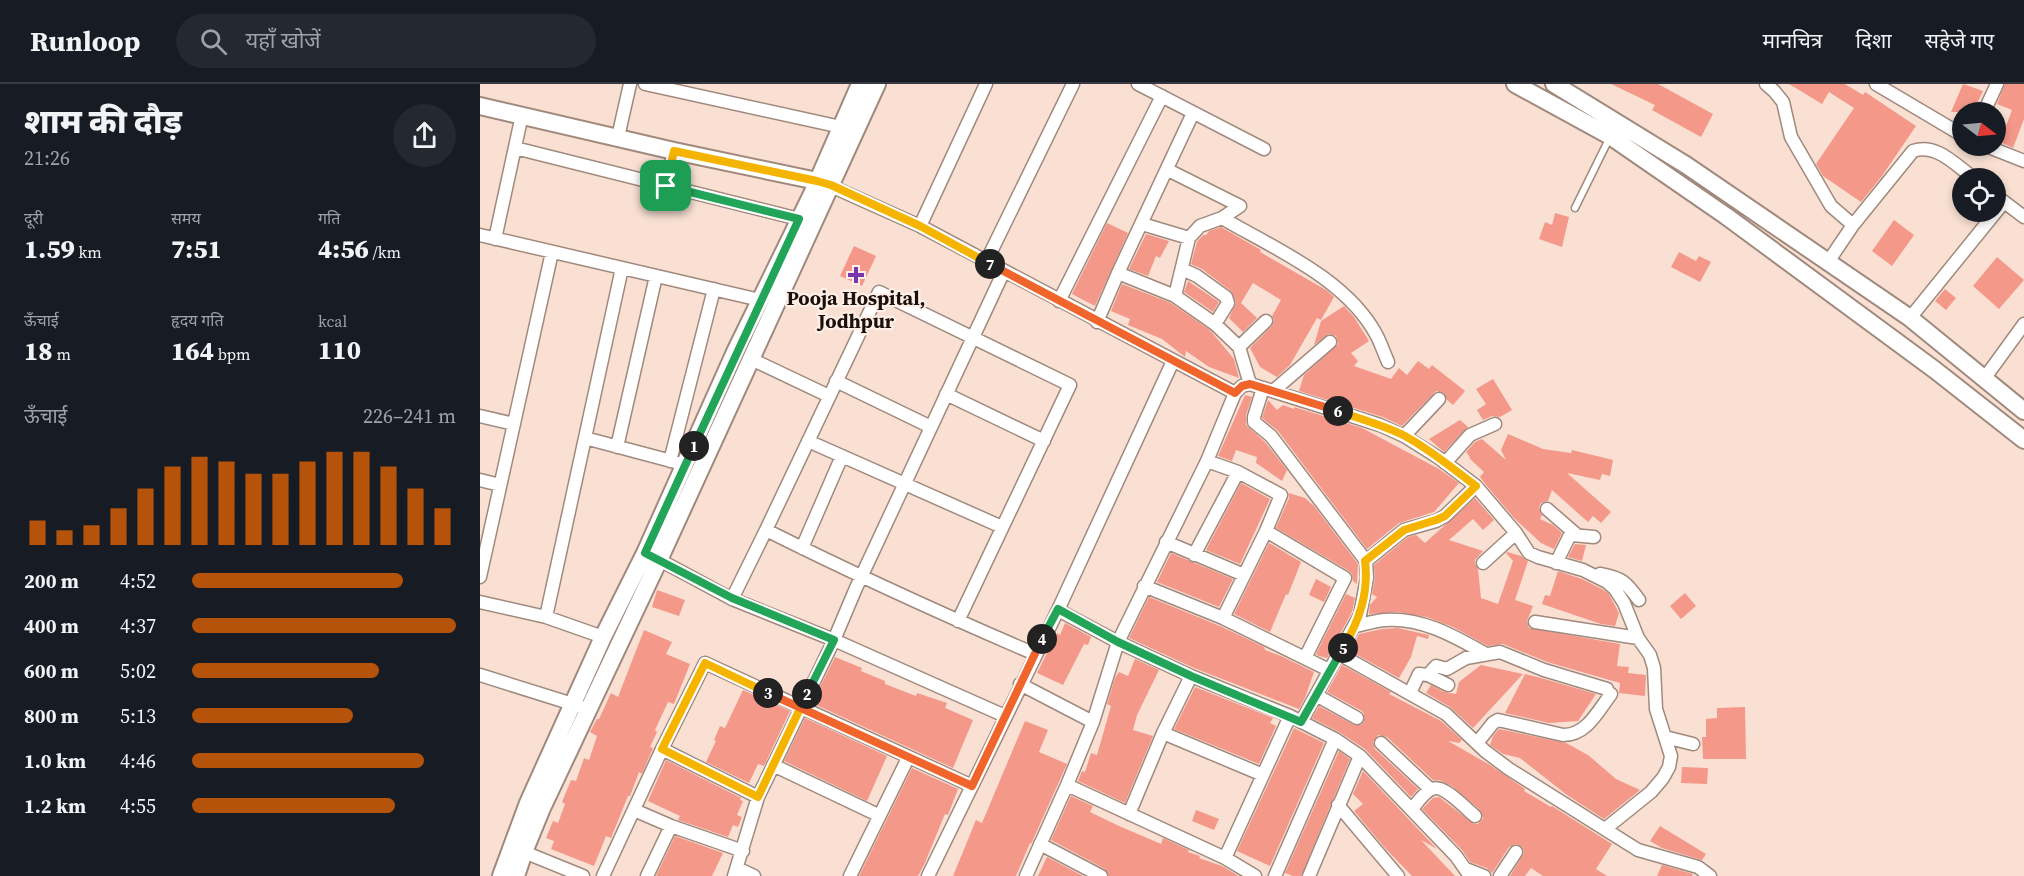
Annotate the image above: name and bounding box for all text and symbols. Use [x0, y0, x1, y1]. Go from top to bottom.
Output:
search box [176, 14, 596, 68]
text: Runloop [30, 22, 140, 60]
icon: search [197, 25, 230, 58]
text: यहाँ खोजें [245, 25, 321, 55]
text: मानचित्र [1762, 26, 1822, 55]
text: दिशा [1855, 26, 1892, 55]
text: सहेजे गए [1925, 26, 1994, 55]
text: शाम की दौड़ [24, 99, 182, 144]
north arrow [1952, 102, 2006, 156]
map controls [1952, 102, 2006, 222]
button: share [393, 104, 456, 167]
text: 21:26 [24, 144, 70, 172]
pin [640, 160, 691, 211]
button: locate [1952, 168, 2006, 222]
icon: arrive [649, 169, 682, 202]
text: दूरी [24, 207, 43, 229]
text: समय [171, 207, 201, 229]
text: गति [318, 207, 340, 229]
text: 1.59 [24, 231, 75, 267]
text: 7:51 [171, 231, 222, 267]
text: 4:56 [318, 231, 369, 267]
text: km [75, 241, 102, 263]
text: /km [369, 241, 401, 263]
pin: 7 [975, 249, 1005, 279]
text: 7 [986, 253, 994, 275]
marker: Pooja Hospital, Jodhpur [847, 266, 865, 284]
place label: Pooja Hospital, Jodhpur [786, 284, 926, 335]
text: ऊँचाई [24, 309, 59, 331]
text: हृदय गति [171, 309, 224, 331]
text: kcal [318, 310, 347, 332]
text: 110 [318, 332, 361, 368]
text: 18 [24, 333, 53, 369]
text: 164 [171, 333, 214, 369]
text: m [53, 343, 71, 365]
text: bpm [214, 343, 251, 365]
pin: 6 [1323, 396, 1353, 426]
text: 6 [1334, 400, 1342, 422]
text: ऊँचाई [24, 402, 67, 430]
text: 226–241 m [363, 402, 456, 430]
pin: 1 [679, 431, 709, 461]
text: 1 [690, 435, 698, 457]
text: 200 m [24, 567, 79, 595]
text: 4:52 [120, 567, 156, 595]
text: 400 m [24, 612, 79, 640]
text: 4:37 [120, 612, 156, 640]
pin: 4 [1027, 624, 1057, 654]
text: 4 [1038, 628, 1046, 650]
pin: 5 [1328, 633, 1358, 663]
text: 5 [1339, 637, 1347, 659]
text: 600 m [24, 657, 79, 685]
text: 5:02 [120, 657, 156, 685]
pin: 3 [753, 678, 783, 708]
pin: 2 [792, 679, 822, 709]
text: 3 [764, 682, 772, 704]
text: 2 [803, 683, 811, 705]
text: 800 m [24, 702, 79, 730]
text: 5:13 [120, 702, 156, 730]
text: 1.0 km [24, 747, 86, 775]
text: 4:46 [120, 747, 156, 775]
text: 1.2 km [24, 792, 86, 820]
text: 4:55 [120, 792, 156, 820]

